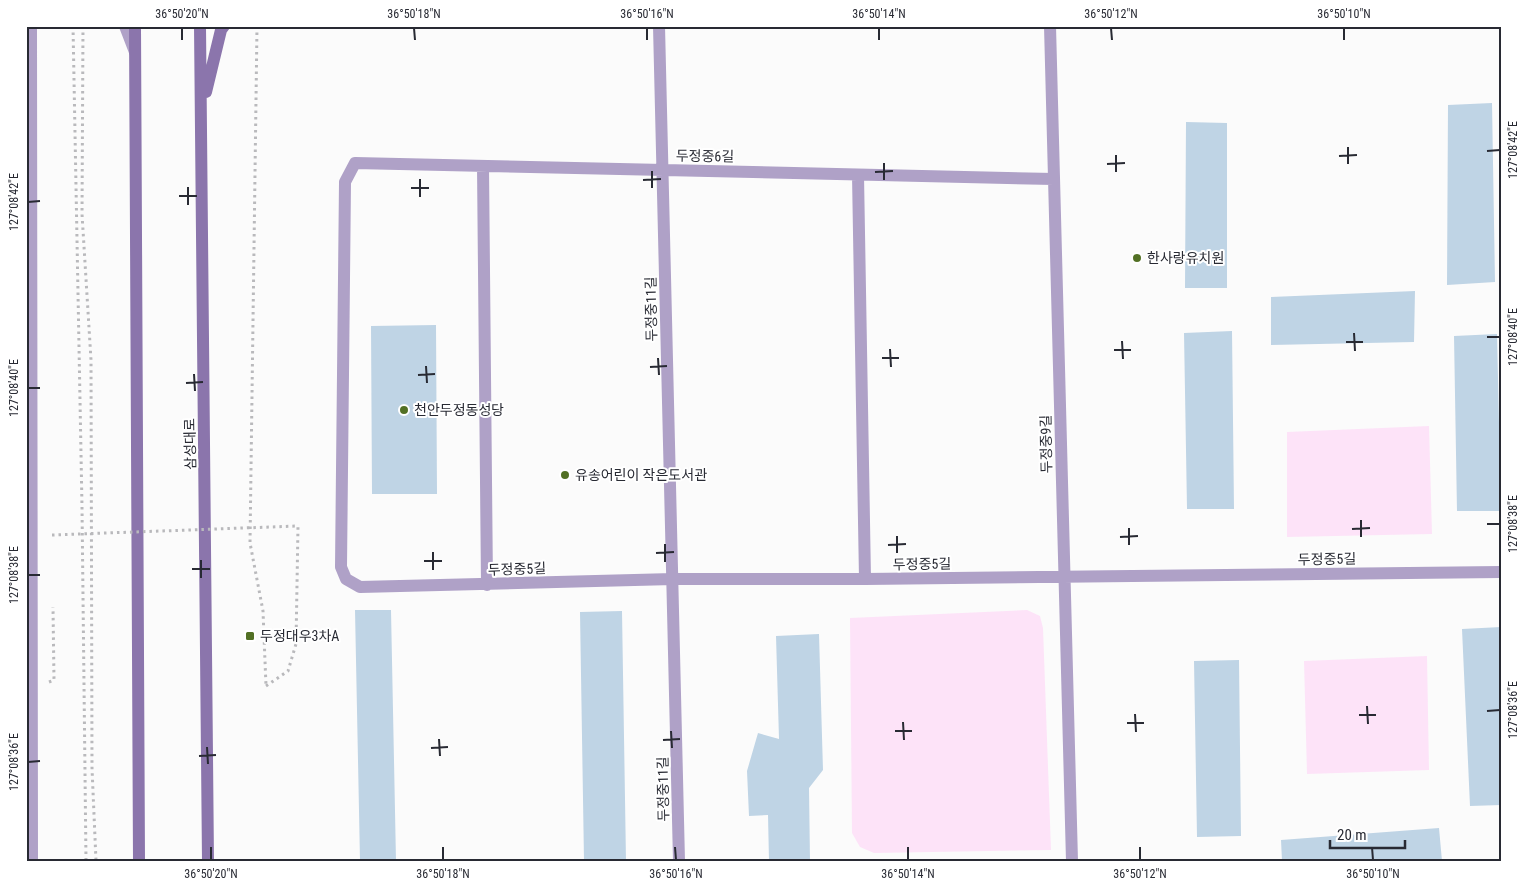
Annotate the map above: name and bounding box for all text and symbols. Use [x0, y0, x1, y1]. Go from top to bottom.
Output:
text: 36°50'20"N [155, 7, 209, 21]
text: 36°50'18"N [387, 7, 441, 21]
text: 36°50'16"N [620, 7, 674, 21]
text: 36°50'14"N [852, 7, 906, 21]
text: 36°50'12"N [1084, 7, 1138, 21]
text: 36°50'10"N [1317, 7, 1371, 21]
text: 127°08'42"E [1506, 121, 1520, 179]
street label: 두정중6길 [676, 147, 734, 165]
text: 127°08'42"E [7, 173, 21, 231]
place label: 한사랑유치원 [1147, 250, 1224, 266]
marker: 한사랑유치원 [1131, 252, 1143, 264]
street label: 두정중11길 [642, 276, 660, 342]
text: 127°08'40"E [1506, 308, 1520, 366]
text: 127°08'40"E [7, 359, 21, 417]
place label: 천안두정동성당 [414, 402, 504, 418]
marker: 천안두정동성당 [398, 404, 410, 416]
street label: 두정중9길 [1037, 415, 1055, 473]
street label: 삼성대로 [182, 418, 198, 470]
place label: 유송어린이 작은도서관 [575, 467, 707, 483]
marker: 유송어린이 작은도서관 [559, 469, 571, 481]
text: 127°08'38"E [1506, 495, 1520, 553]
text: 127°08'38"E [7, 546, 21, 604]
street label: 두정중5길 [1298, 550, 1356, 568]
street label: 두정중5길 [893, 555, 951, 573]
street label: 두정중5길 [488, 560, 546, 578]
place label: 두정대우3차A [260, 628, 339, 644]
marker: 두정대우3차A [244, 630, 256, 642]
text: 127°08'36"E [1506, 681, 1520, 739]
text: 127°08'36"E [7, 733, 21, 791]
street label: 두정중11길 [654, 756, 672, 822]
scale bar [1330, 817, 1404, 849]
text: 20 m [1337, 826, 1367, 844]
text: 36°50'20"N [184, 867, 238, 881]
text: 36°50'18"N [416, 867, 470, 881]
text: 36°50'16"N [649, 867, 703, 881]
text: 36°50'14"N [881, 867, 935, 881]
text: 36°50'12"N [1113, 867, 1167, 881]
text: 36°50'10"N [1346, 867, 1400, 881]

